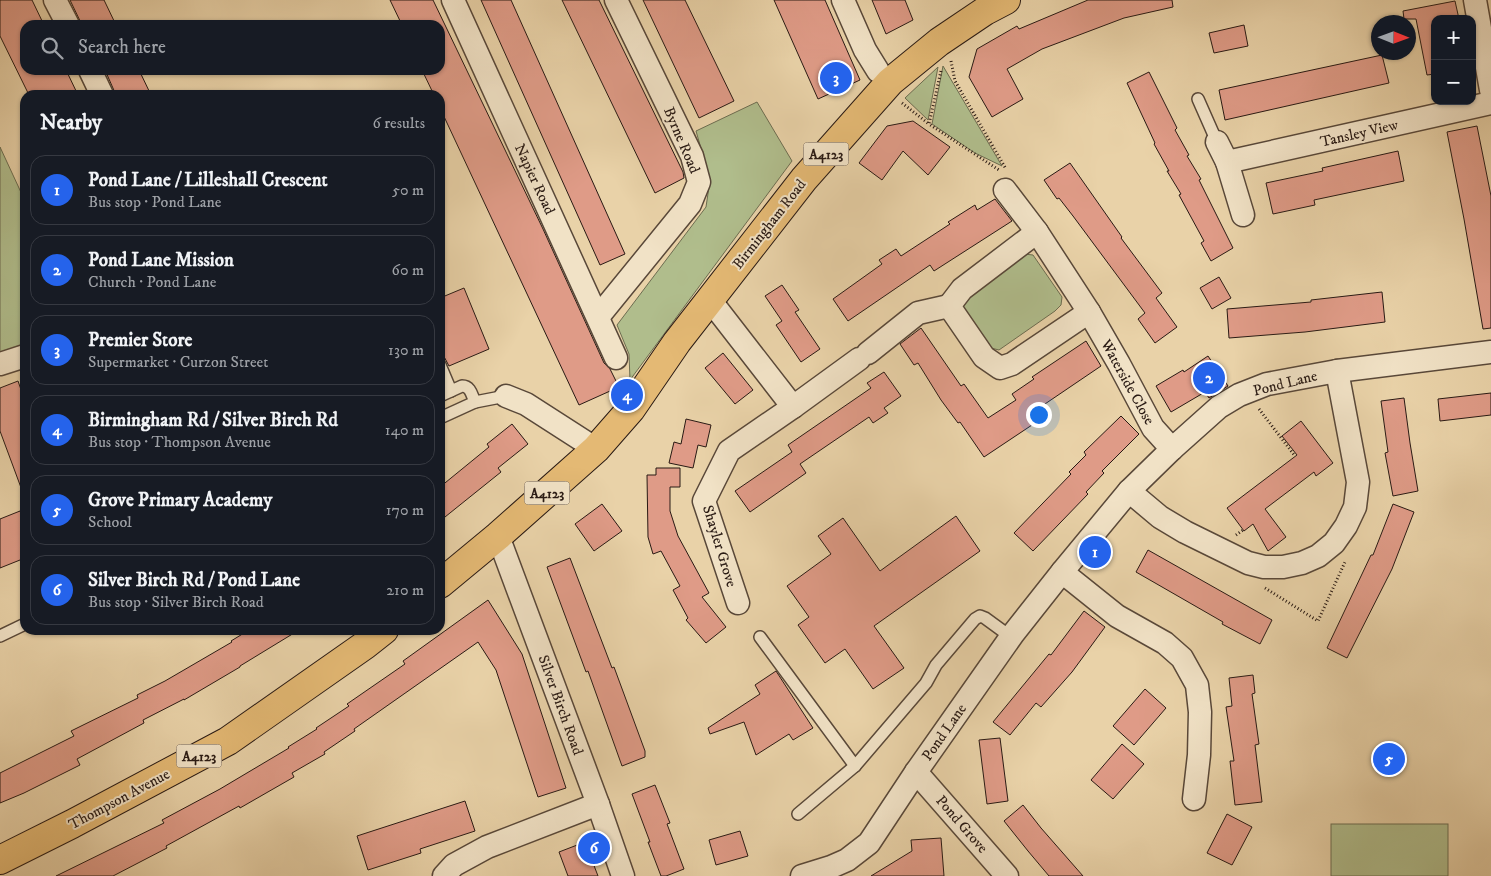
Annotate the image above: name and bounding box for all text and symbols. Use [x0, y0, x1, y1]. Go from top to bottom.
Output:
north arrow [1371, 15, 1416, 60]
map controls [1431, 15, 1476, 105]
button: + [1431, 15, 1476, 60]
search box [20, 20, 445, 75]
icon: search [38, 34, 66, 62]
text: Search here [78, 36, 166, 59]
pin: 3 [820, 59, 852, 97]
button: − [1431, 60, 1476, 105]
street label: Byrne Road [659, 104, 704, 177]
text: Nearby [40, 110, 102, 136]
text: 6 results [372, 113, 425, 133]
street label: Tansley View [1318, 115, 1400, 152]
street label: Napier Road [510, 141, 559, 218]
road number: A4123 [804, 142, 848, 166]
text: Pond Lane / Lilleshall Crescent [88, 169, 328, 192]
street label: Birmingham Road [728, 175, 811, 273]
text: 1 [54, 180, 60, 200]
text: 50 m [392, 180, 424, 200]
text: Bus stop · Pond Lane [88, 192, 221, 212]
text: Pond Lane Mission [88, 249, 234, 272]
text: 2 [53, 260, 61, 280]
text: 60 m [392, 260, 424, 280]
text: Church · Pond Lane [88, 272, 216, 292]
text: Premier Store [88, 329, 192, 352]
street label: Waterside Close [1096, 335, 1159, 428]
text: 3 [54, 340, 60, 360]
text: 130 m [388, 340, 424, 360]
text: Supermarket · Curzon Street [88, 352, 268, 372]
pin: 2 [1193, 359, 1225, 397]
street label: Pond Lane [1251, 366, 1319, 401]
pin: 4 [611, 376, 643, 414]
your location [1026, 402, 1052, 428]
text: Birmingham Rd / Silver Birch Rd [88, 409, 338, 432]
text: 4 [52, 420, 62, 440]
text: 140 m [385, 420, 424, 440]
text: Bus stop · Thompson Avenue [88, 432, 271, 452]
road number: A4123 [524, 482, 570, 504]
text: Grove Primary Academy [88, 489, 272, 512]
text: 5 [53, 500, 61, 520]
text: 170 m [386, 500, 424, 520]
street label: Shayler Grove [698, 503, 741, 589]
text: School [88, 512, 132, 532]
pin: 1 [1079, 533, 1111, 571]
text: Silver Birch Rd / Pond Lane [88, 569, 300, 592]
text: 6 [53, 580, 61, 600]
text: 210 m [386, 580, 424, 600]
text: Bus stop · Silver Birch Road [88, 592, 264, 612]
street label: Silver Birch Road [534, 653, 588, 758]
street label: Pond Lane [918, 700, 971, 765]
pin: 5 [1373, 740, 1405, 778]
road number: A4123 [176, 744, 222, 768]
street label: Thompson Avenue [65, 765, 173, 834]
street label: Pond Grove [931, 792, 992, 857]
pin: 6 [578, 829, 610, 867]

